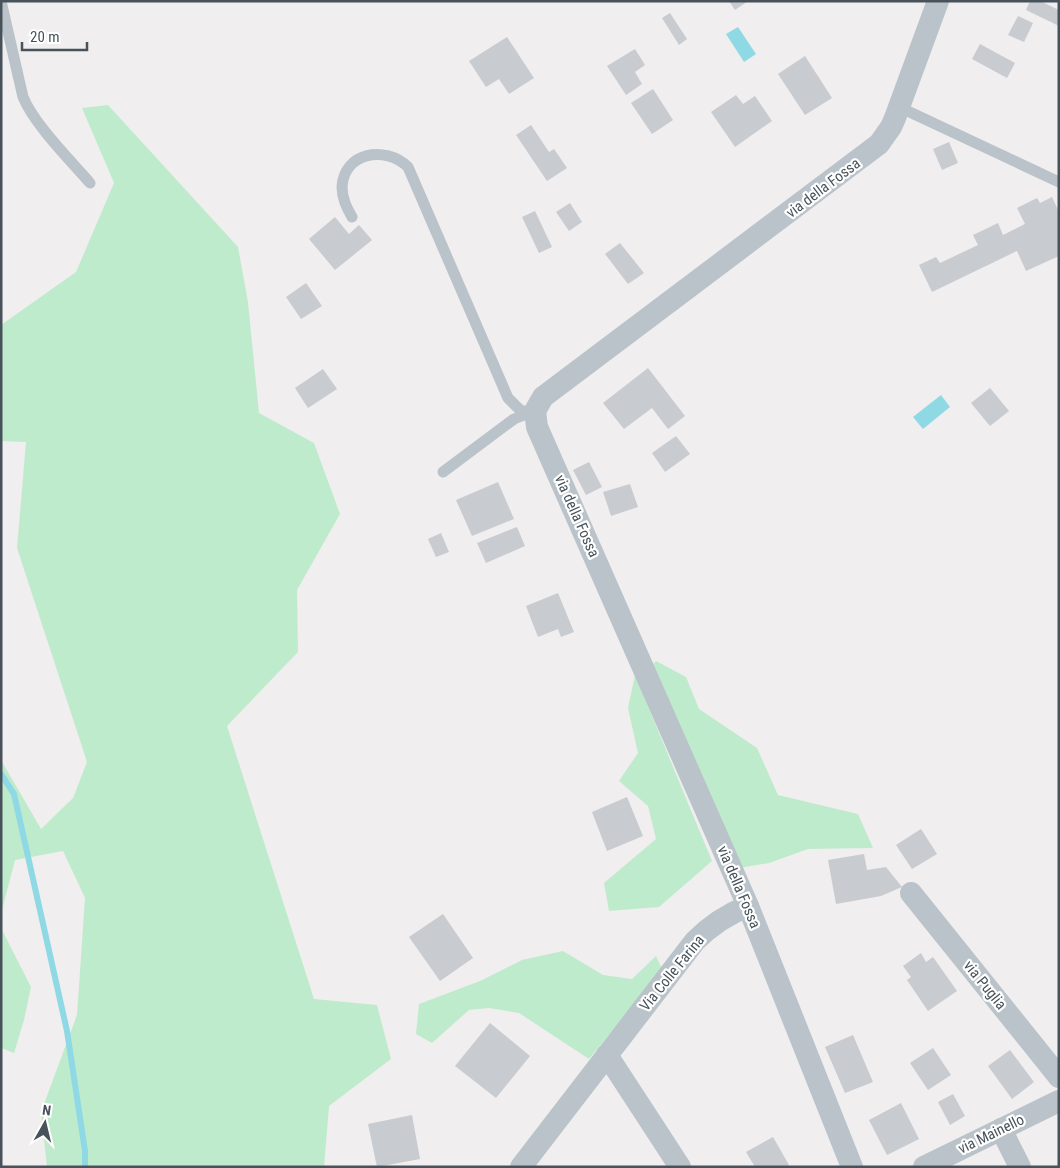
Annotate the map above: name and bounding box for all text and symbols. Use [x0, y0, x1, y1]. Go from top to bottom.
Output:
scale bar [22, 20, 88, 52]
text: 20 m [30, 28, 60, 46]
street label: via della Fossa [782, 154, 864, 222]
street label: via della Fossa [551, 472, 603, 560]
street label: via della Fossa [714, 843, 764, 931]
street label: Via Colle Farina [636, 931, 708, 1015]
street label: via Puglia [960, 957, 1010, 1013]
north arrow [20, 1098, 70, 1148]
text: N [41, 1102, 52, 1119]
street label: via Mainello [955, 1110, 1027, 1158]

